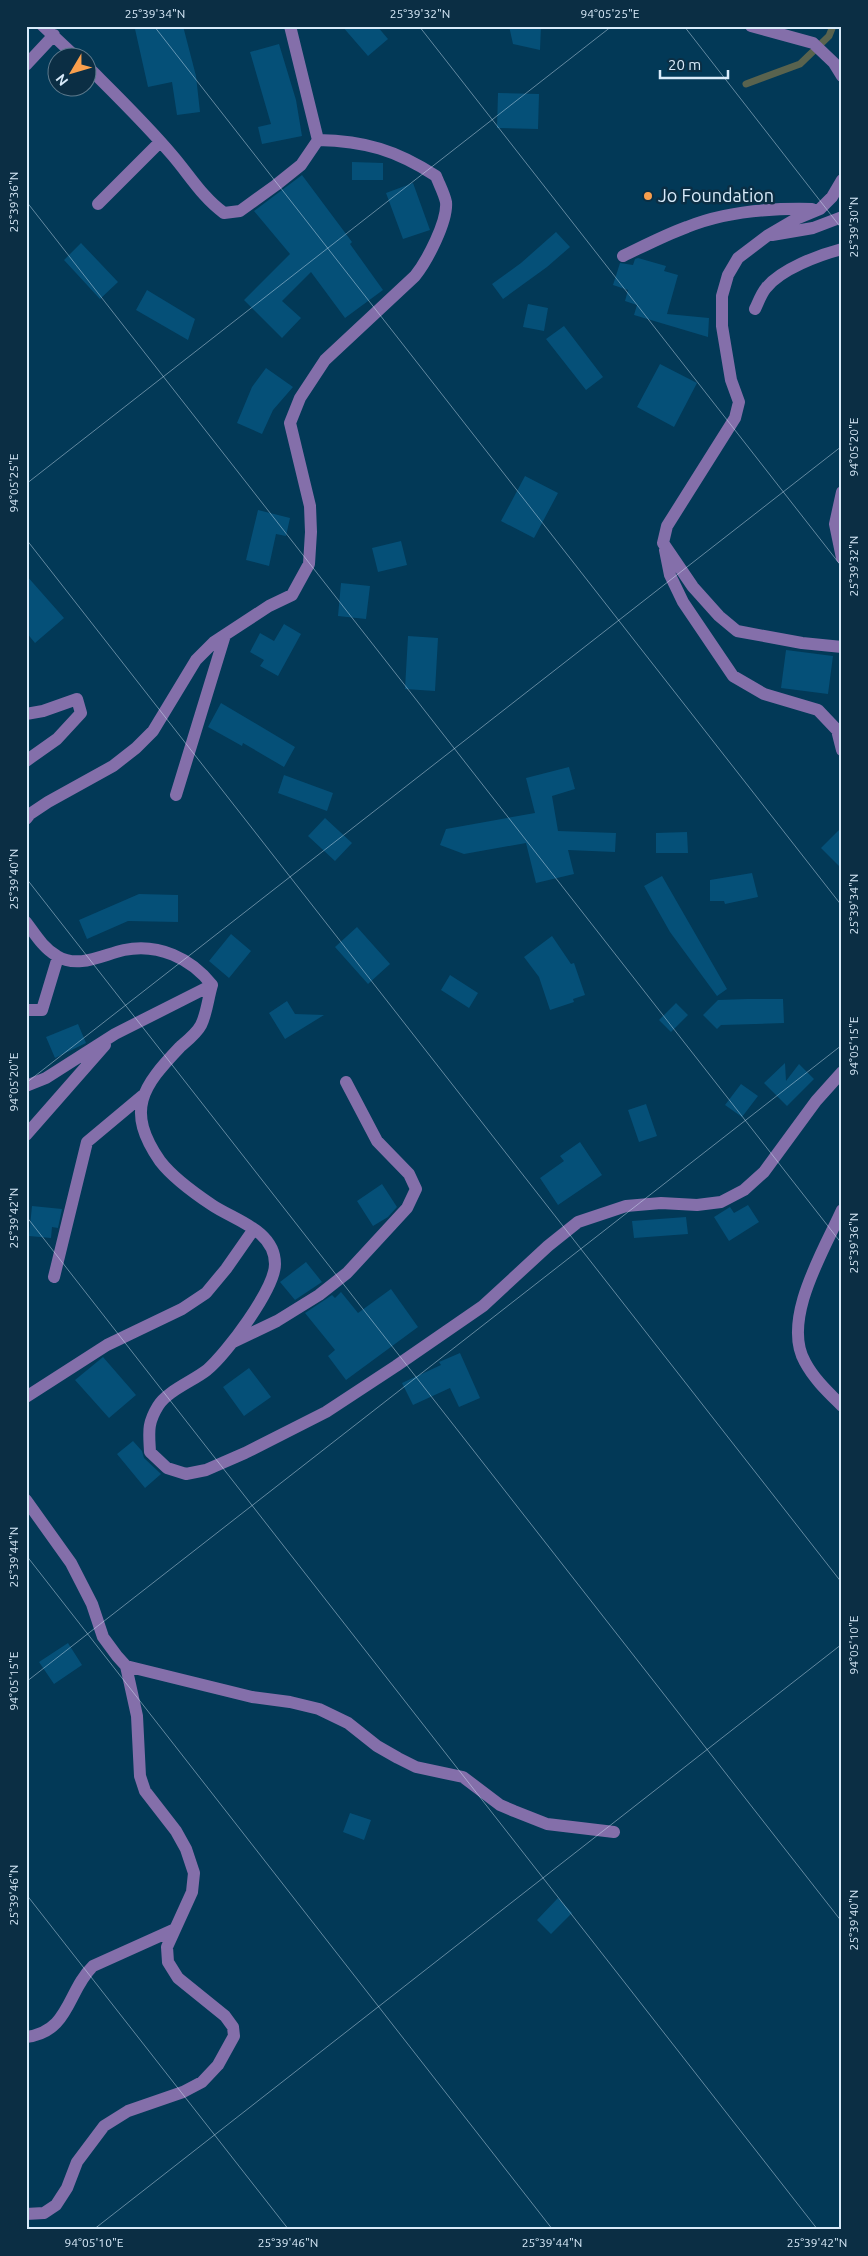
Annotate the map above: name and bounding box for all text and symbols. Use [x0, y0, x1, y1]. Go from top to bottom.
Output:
text: 25°39'34"N [125, 7, 185, 20]
text: 25°39'32"N [390, 7, 450, 20]
text: 94°05'25"E [581, 7, 640, 20]
north arrow [48, 48, 98, 98]
scale bar [660, 48, 728, 80]
text: 20 m [668, 56, 701, 73]
text: N [52, 71, 71, 89]
text: 25°39'36"N [7, 172, 20, 232]
place label: Jo Foundation [658, 185, 774, 205]
marker: Jo Foundation [642, 190, 654, 202]
text: 25°39'30"N [847, 197, 860, 257]
text: 94°05'20"E [847, 417, 860, 476]
text: 94°05'25"E [7, 453, 20, 512]
text: 25°39'32"N [847, 536, 860, 596]
text: 25°39'40"N [7, 849, 20, 909]
text: 25°39'34"N [847, 874, 860, 934]
text: 94°05'15"E [847, 1016, 860, 1075]
text: 94°05'20"E [7, 1052, 20, 1111]
text: 25°39'42"N [7, 1188, 20, 1248]
text: 25°39'36"N [847, 1213, 860, 1273]
text: 25°39'44"N [7, 1527, 20, 1587]
text: 94°05'10"E [847, 1615, 860, 1674]
text: 94°05'15"E [7, 1651, 20, 1710]
text: 25°39'46"N [7, 1865, 20, 1925]
text: 25°39'40"N [847, 1890, 860, 1950]
text: 94°05'10"E [65, 2236, 124, 2249]
text: 25°39'46"N [258, 2236, 318, 2249]
text: 25°39'44"N [522, 2236, 582, 2249]
text: 25°39'42"N [787, 2236, 847, 2249]

